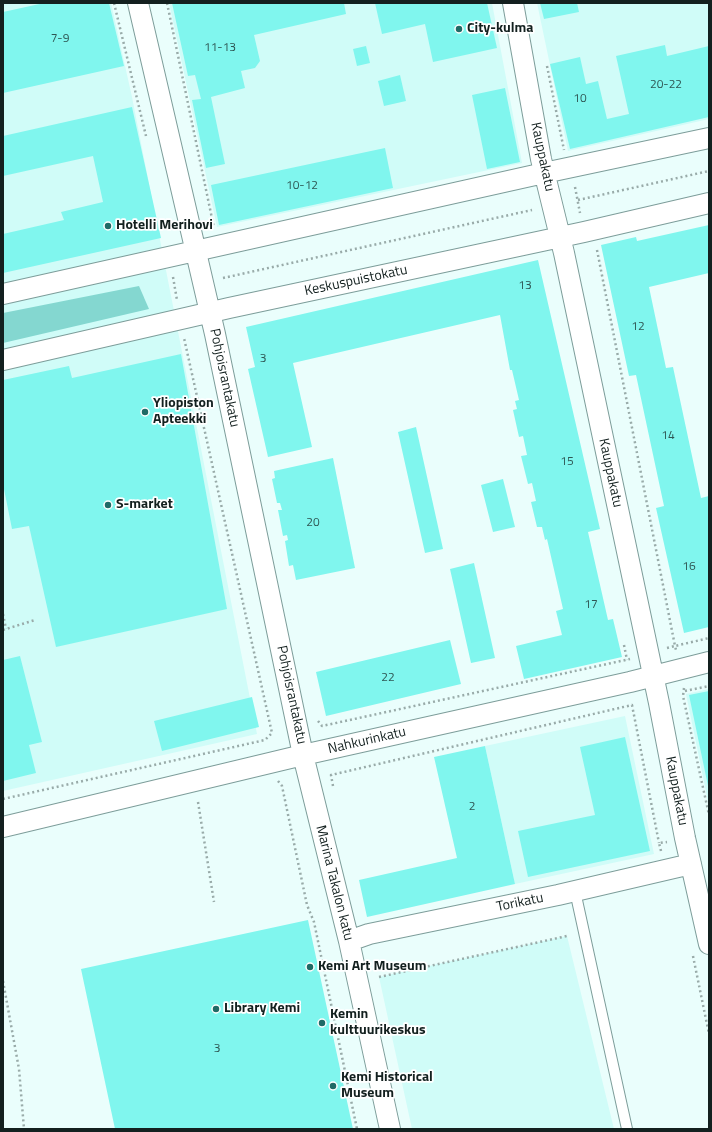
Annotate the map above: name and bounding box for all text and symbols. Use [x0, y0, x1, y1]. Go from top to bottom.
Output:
place label: City-kulma [467, 21, 534, 37]
marker: City-kulma [454, 24, 464, 34]
house number: 7-9 [51, 32, 69, 46]
house number: 11-13 [204, 41, 236, 55]
house number: 20-22 [650, 78, 682, 92]
house number: 10 [573, 92, 587, 106]
street label: Kauppakatu [526, 121, 558, 193]
house number: 10-12 [286, 179, 318, 193]
place label: Hotelli Merihovi [116, 218, 213, 234]
marker: Hotelli Merihovi [103, 221, 113, 231]
street label: Keskuspuistokatu [303, 262, 409, 300]
house number: 13 [518, 279, 532, 293]
house number: 12 [631, 320, 645, 334]
street label: Pohjoisrantakatu [205, 327, 243, 429]
house number: 3 [260, 352, 266, 366]
place label: Yliopiston Apteekki [153, 396, 214, 428]
marker: Yliopiston Apteekki [140, 407, 150, 417]
house number: 14 [661, 429, 675, 443]
street label: Kauppakatu [594, 437, 626, 509]
house number: 15 [560, 455, 574, 469]
place label: S-market [116, 497, 173, 513]
marker: S-market [103, 500, 113, 510]
house number: 20 [306, 516, 320, 530]
house number: 16 [682, 560, 696, 574]
house number: 17 [584, 598, 598, 612]
street label: Pohjoisrantakatu [272, 644, 310, 746]
house number: 22 [381, 671, 395, 685]
street label: Nahkurinkatu [326, 724, 408, 758]
street label: Kauppakatu [661, 755, 691, 827]
house number: 2 [469, 800, 475, 814]
street label: Marina Takalon katu [312, 824, 356, 942]
street label: Torikatu [495, 890, 545, 916]
place label: Kemi Art Museum [318, 959, 426, 975]
marker: Kemi Art Museum [305, 962, 315, 972]
place label: Library Kemi [224, 1001, 300, 1017]
marker: Library Kemi [211, 1004, 221, 1014]
place label: Kemin kulttuurikeskus [330, 1007, 426, 1040]
marker: Kemin kulttuurikeskus [317, 1018, 327, 1028]
house number: 3 [214, 1042, 220, 1056]
place label: Kemi Historical Museum [341, 1070, 433, 1102]
marker: Kemi Historical Museum [328, 1081, 338, 1091]

